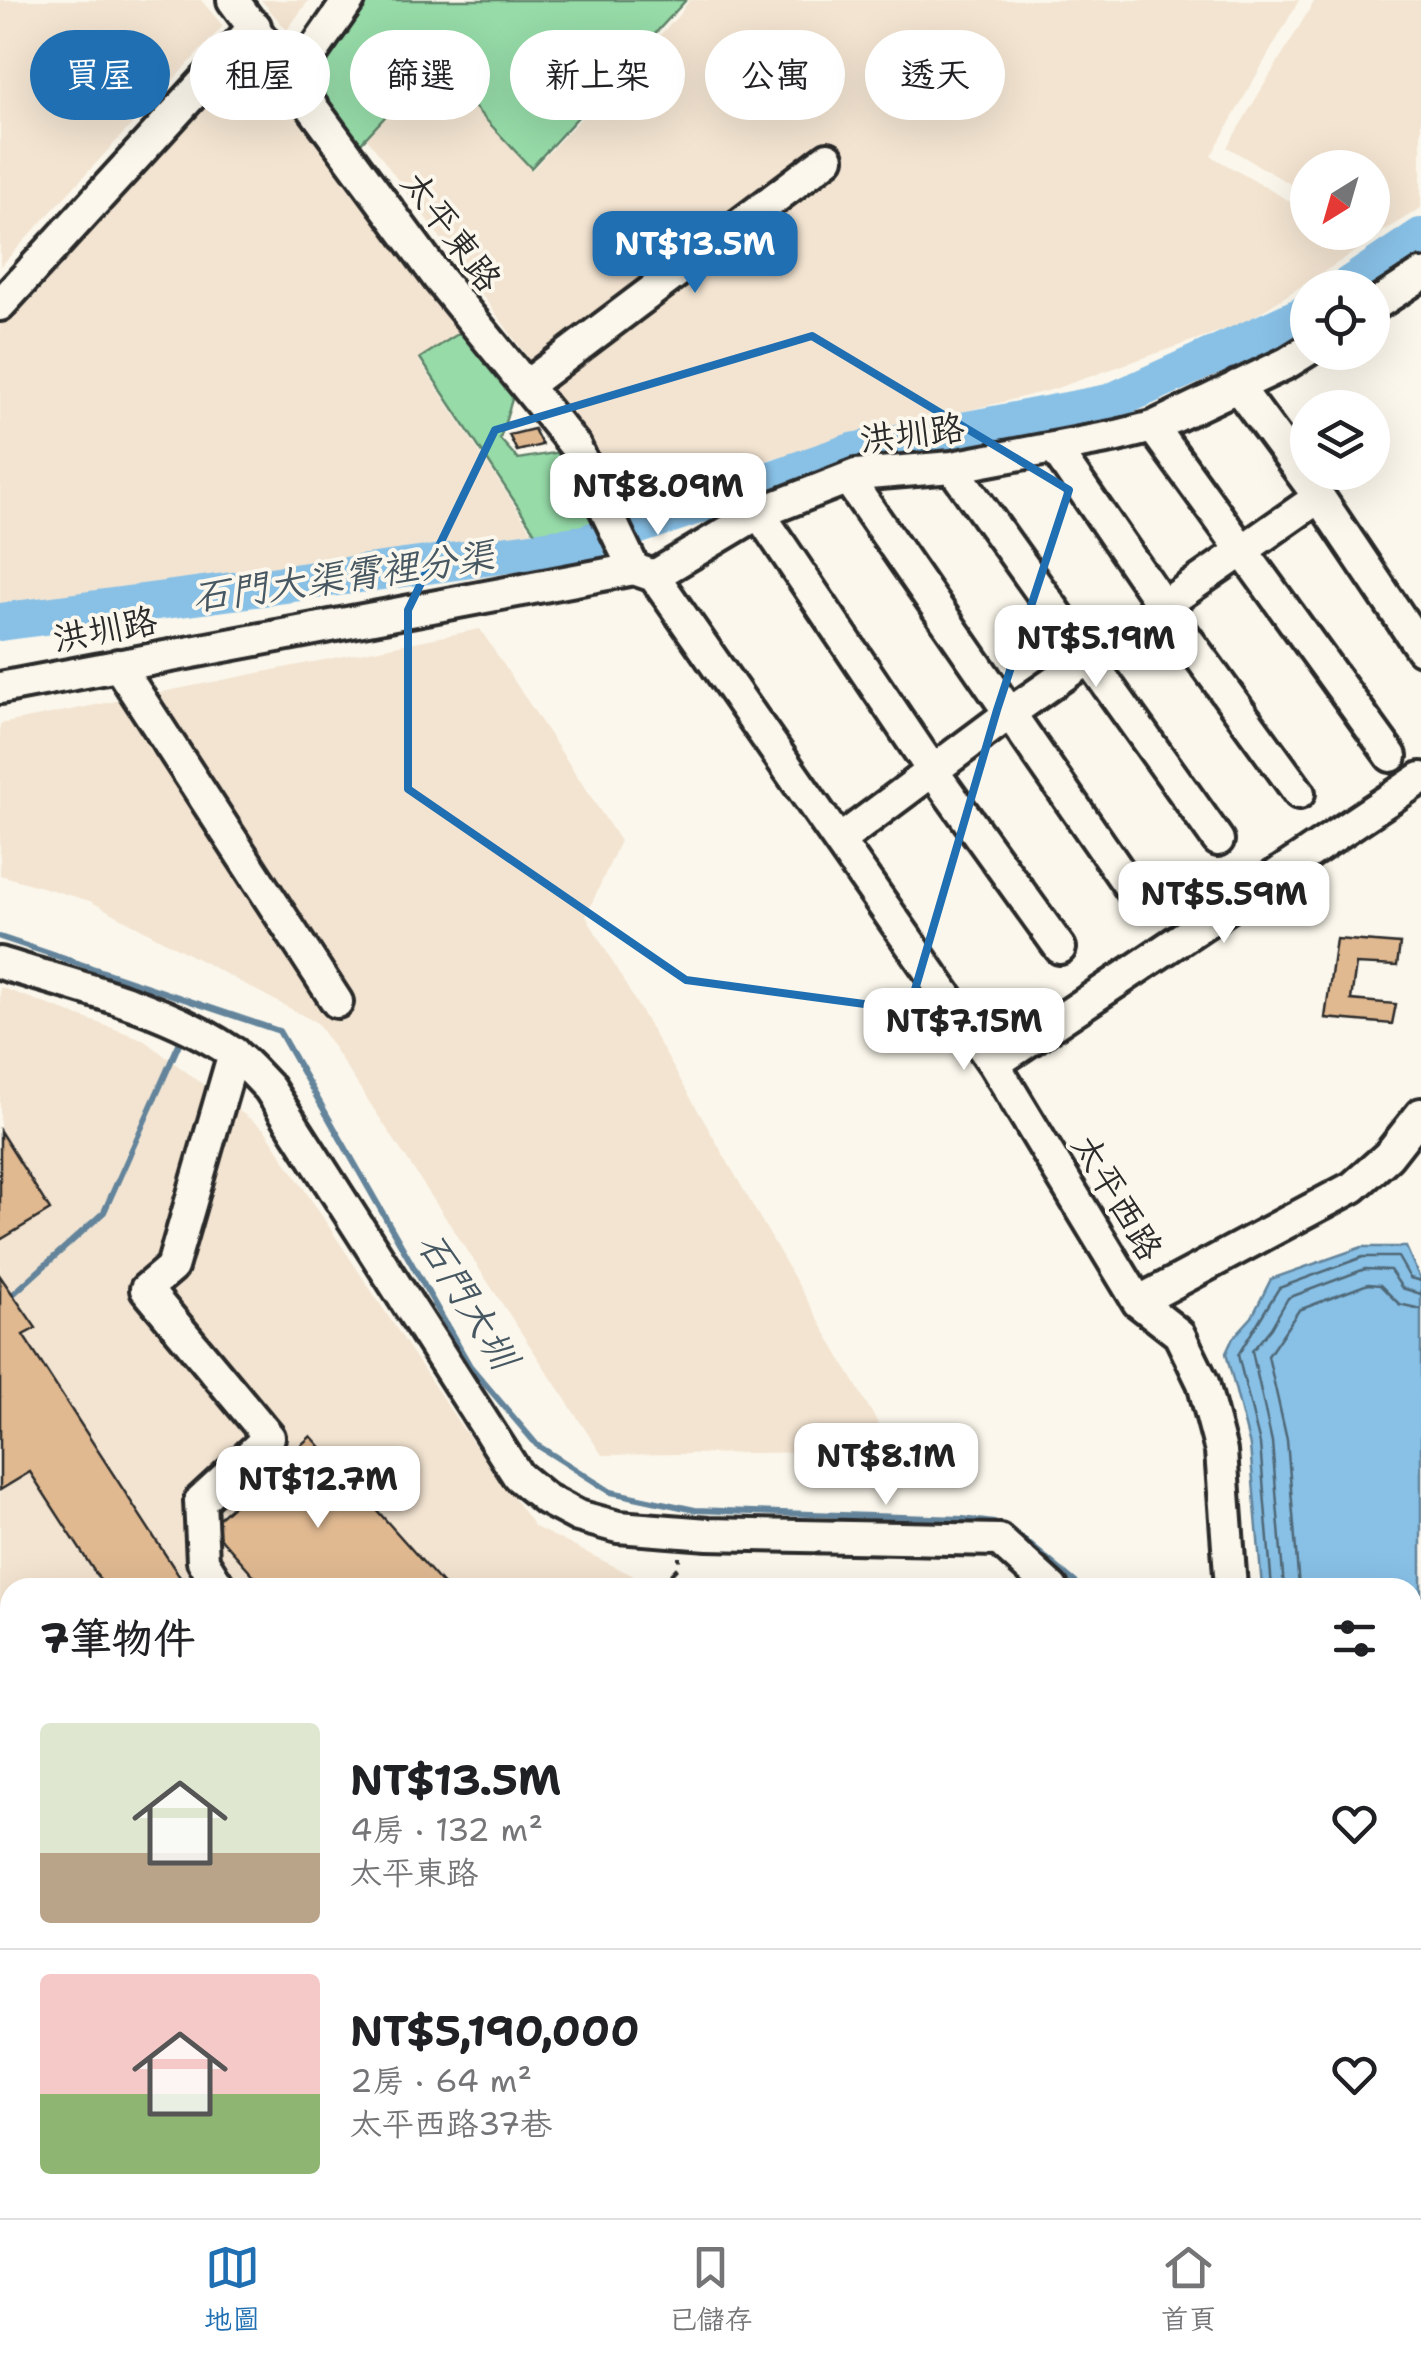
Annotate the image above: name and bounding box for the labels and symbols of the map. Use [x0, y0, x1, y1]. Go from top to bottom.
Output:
north arrow [1290, 150, 1390, 250]
street label: 太平東路 [391, 161, 513, 301]
pin: NT$13.5M [592, 211, 798, 296]
street label: 洪圳路 [857, 403, 967, 463]
pin: NT$8.09M [555, 453, 761, 538]
water label: 石門大渠霄裡分渠 [189, 529, 500, 622]
street label: 洪圳路 [49, 596, 161, 662]
pin: NT$5.19M [993, 605, 1199, 690]
pin: NT$5.59M [1121, 861, 1327, 946]
pin: NT$7.15M [861, 988, 1067, 1073]
street label: 太平西路 [1062, 1125, 1174, 1269]
water label: 石門大圳 [406, 1222, 532, 1381]
pin: NT$8.1M [794, 1423, 978, 1508]
pin: NT$12.7M [215, 1446, 421, 1531]

